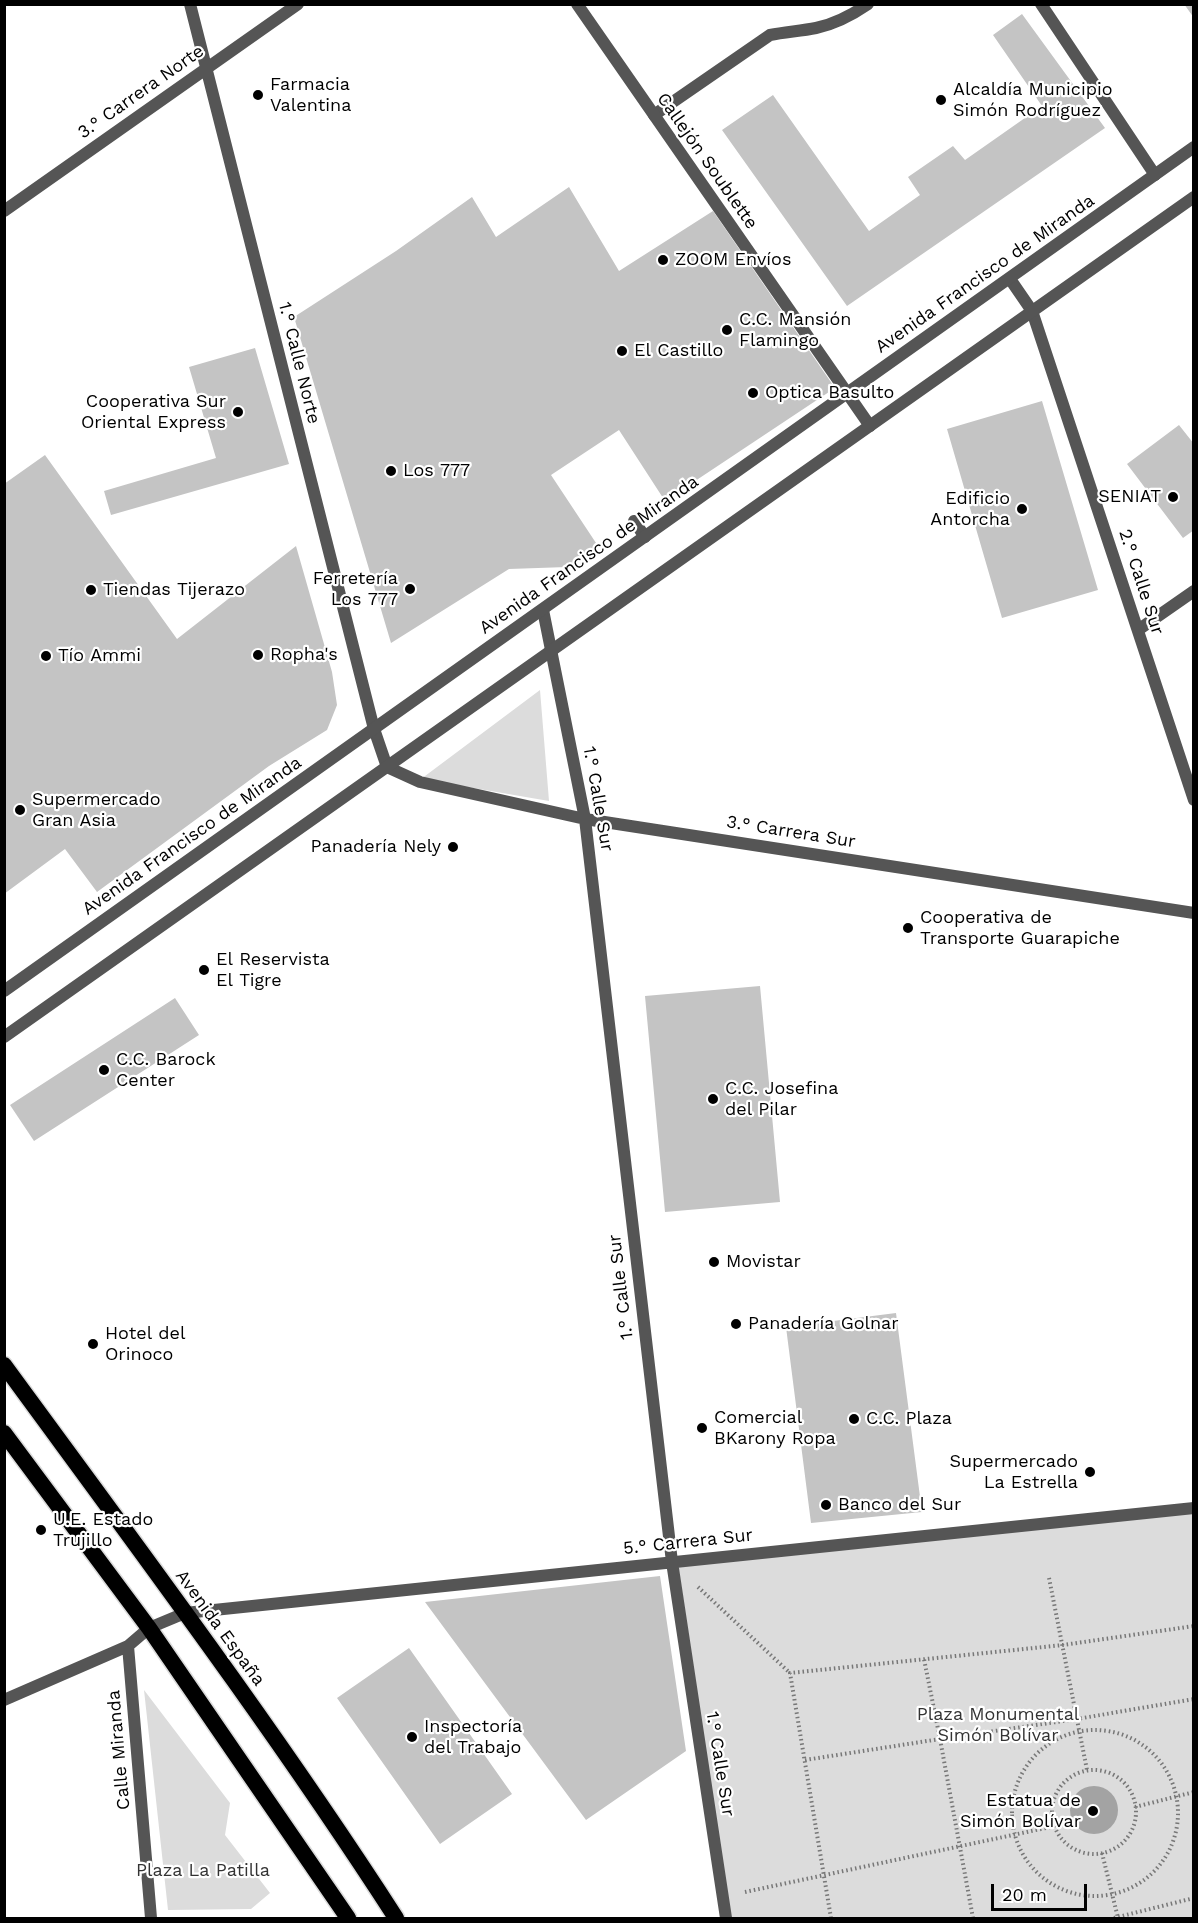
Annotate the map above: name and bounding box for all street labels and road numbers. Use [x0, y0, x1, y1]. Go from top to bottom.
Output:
street label: 3.° Carrera Norte [74, 40, 208, 144]
street label: Callejón Soublette [652, 89, 762, 233]
street label: Avenida Francisco de Miranda [871, 190, 1099, 358]
street label: 1.° Calle Norte [273, 300, 325, 426]
street label: Avenida Francisco de Miranda [475, 471, 703, 639]
street label: 2.° Calle Sur [1114, 527, 1168, 637]
street label: 1.° Calle Sur [578, 745, 618, 853]
street label: Avenida Francisco de Miranda [78, 752, 306, 920]
street label: 3.° Carrera Sur [725, 811, 857, 853]
street label: 1.° Calle Sur [604, 1233, 638, 1341]
street label: 5.° Carrera Sur [622, 1524, 754, 1560]
street label: Avenida España [171, 1566, 269, 1690]
street label: Calle Miranda [103, 1689, 135, 1811]
street label: 1.° Calle Sur [701, 1710, 739, 1818]

